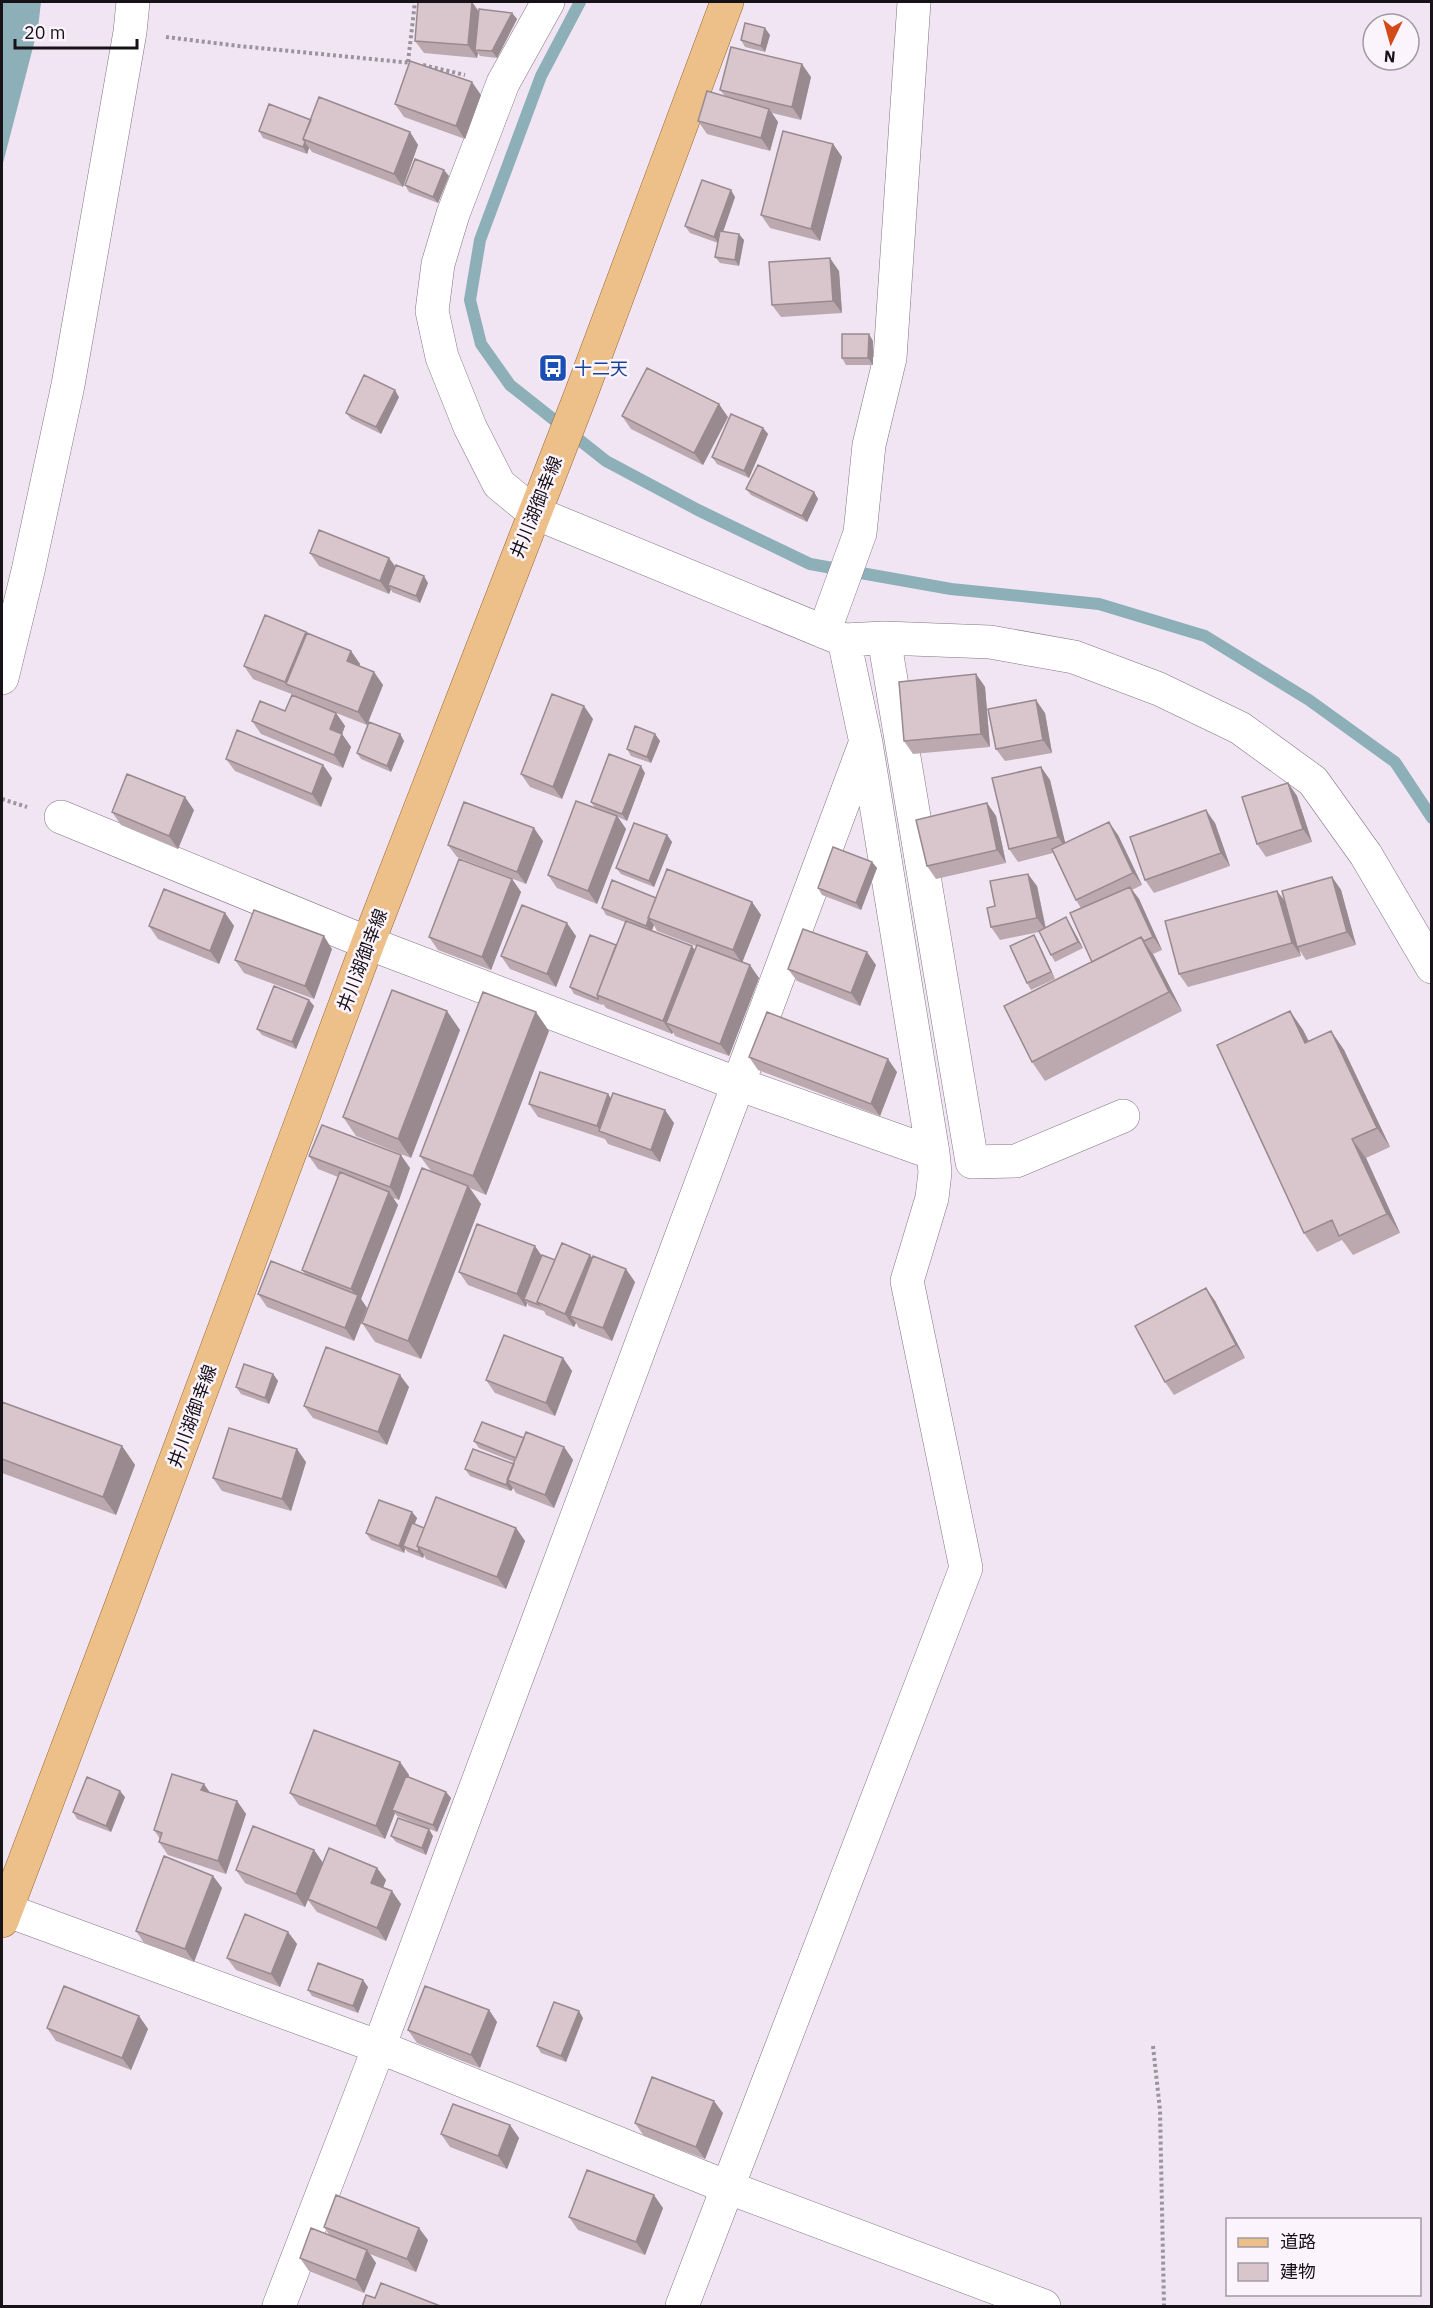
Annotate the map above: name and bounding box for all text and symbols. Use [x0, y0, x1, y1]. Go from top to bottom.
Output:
scale bar [15, 12, 136, 50]
north arrow [1361, 12, 1421, 72]
text: 20 m [24, 21, 66, 44]
text: N [1383, 46, 1396, 67]
bus stop icon: 十二天 [537, 352, 569, 384]
place label: 十二天 [574, 357, 628, 380]
street label: 井川湖御幸線 [505, 453, 567, 561]
street label: 井川湖御幸線 [332, 905, 392, 1015]
street label: 井川湖御幸線 [163, 1361, 221, 1471]
legend [1226, 2218, 1421, 2296]
text: 道路 [1280, 2230, 1316, 2253]
text: 建物 [1280, 2260, 1316, 2283]

